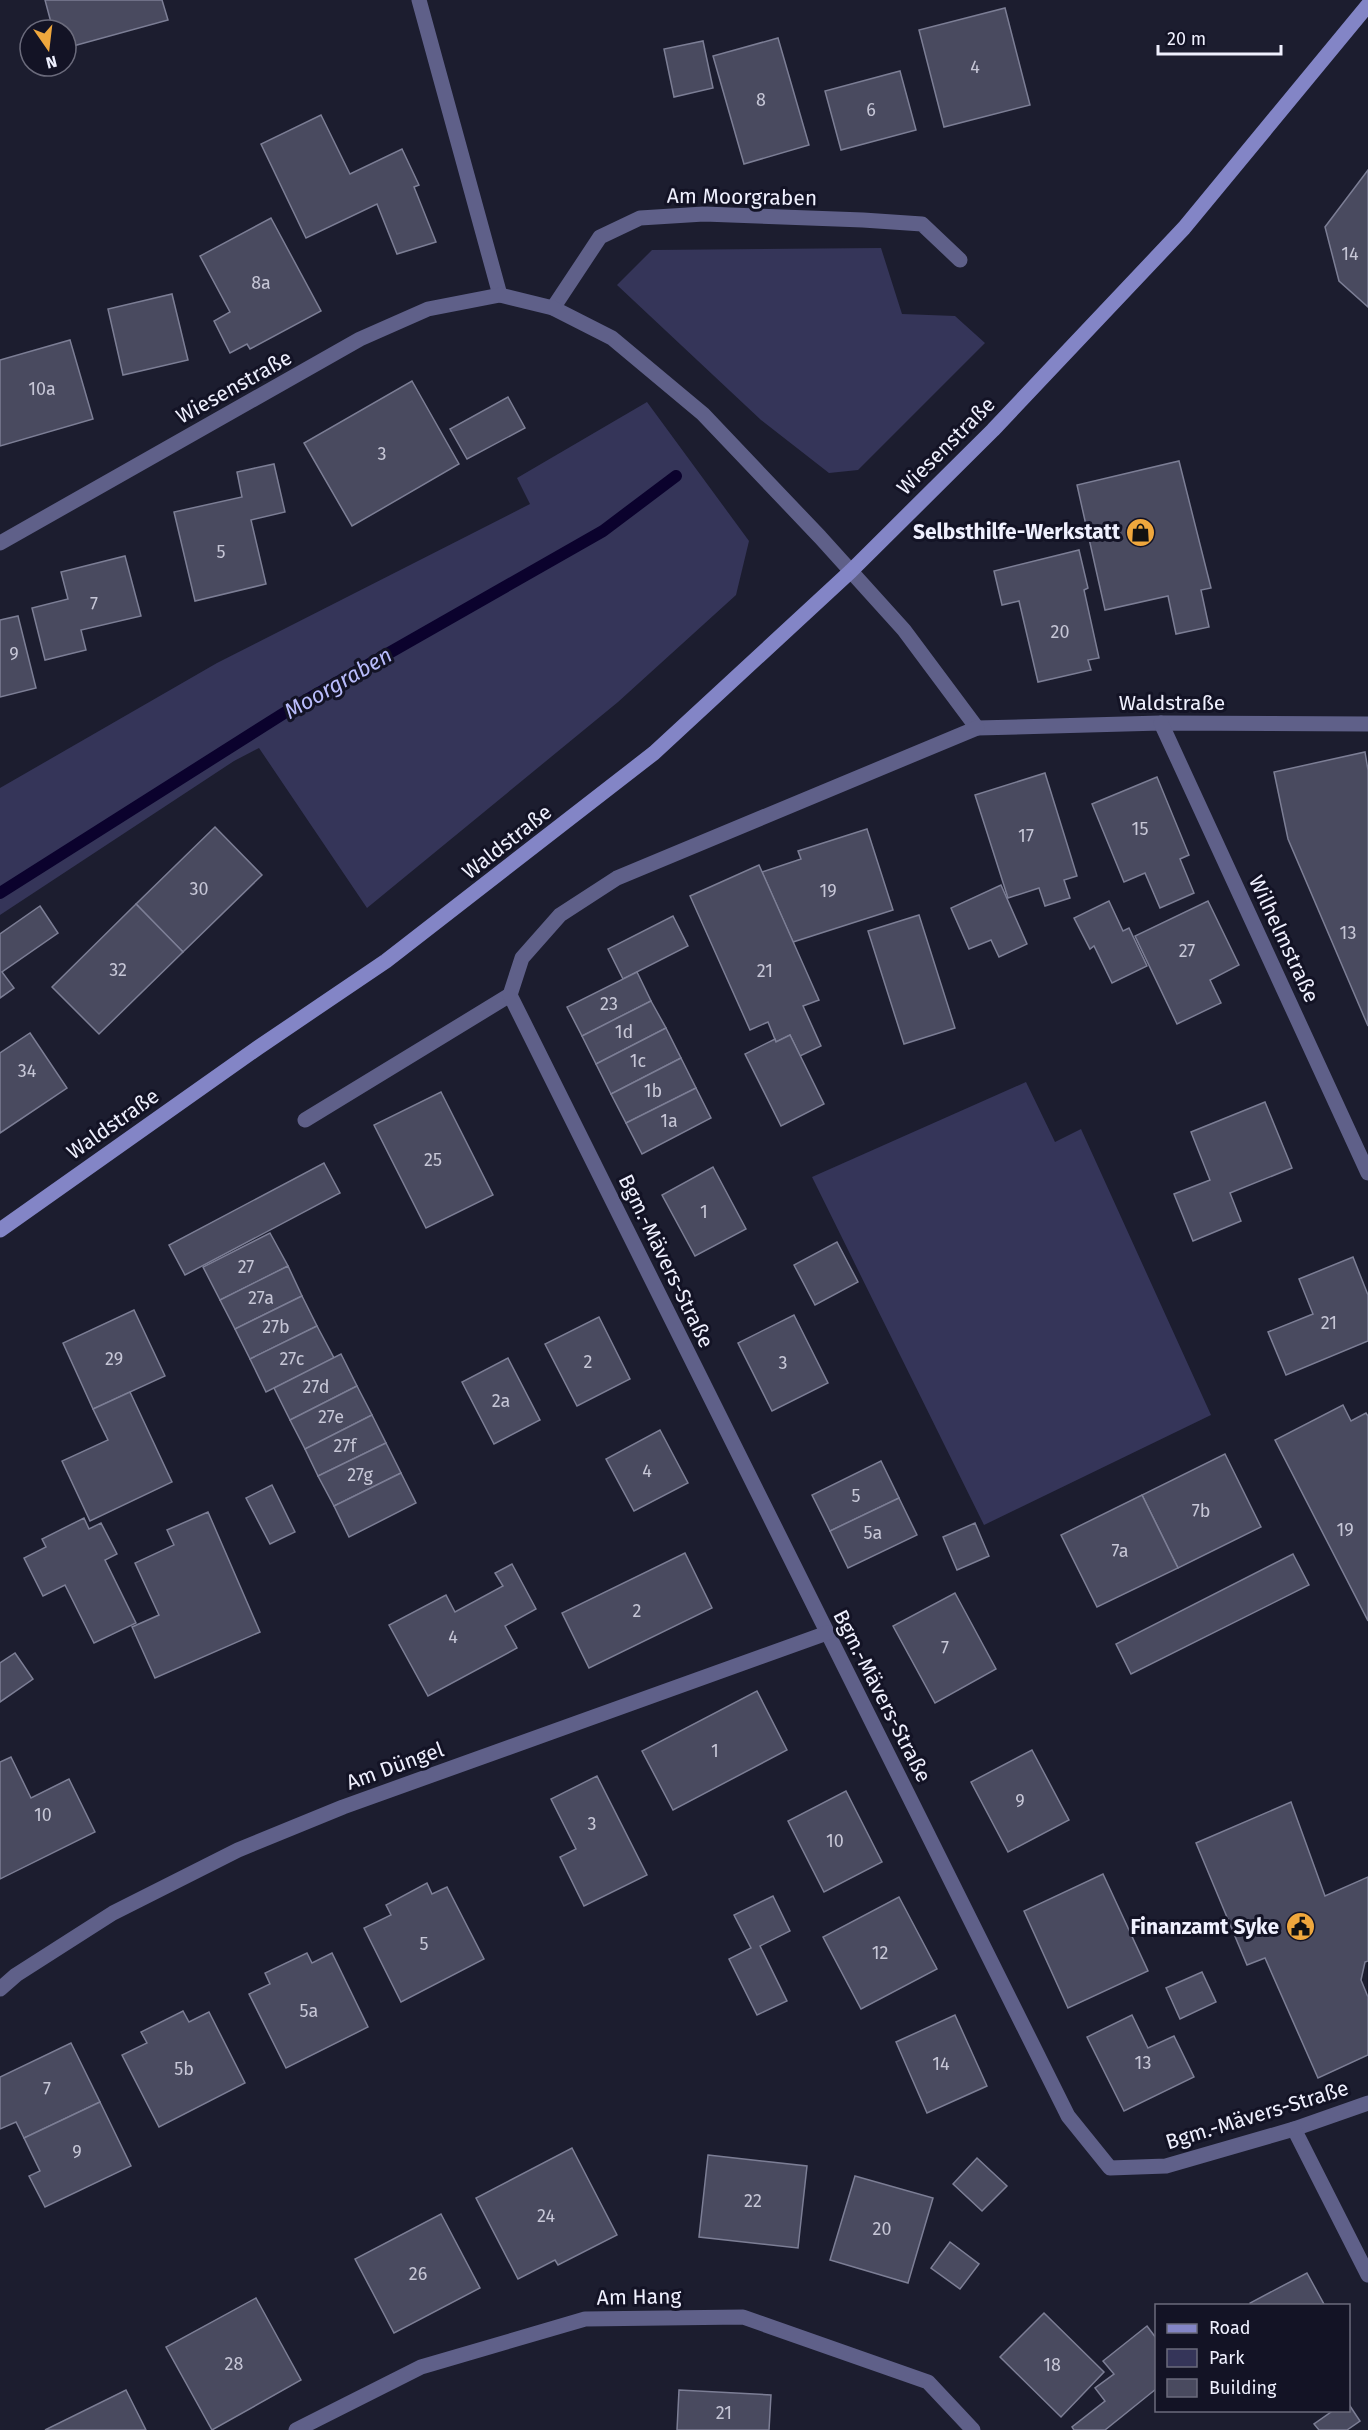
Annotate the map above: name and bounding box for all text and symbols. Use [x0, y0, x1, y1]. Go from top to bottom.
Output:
north arrow [18, 18, 78, 78]
scale bar [1158, 18, 1281, 56]
text: 20 m [1167, 28, 1206, 50]
text: N [44, 52, 59, 73]
house number: 4 [970, 56, 980, 78]
house number: 8 [756, 89, 766, 111]
house number: 6 [866, 99, 876, 121]
street label: Am Moorgraben [667, 183, 817, 211]
house number: 14 [1341, 243, 1359, 265]
house number: 8a [251, 272, 271, 294]
street label: Wiesenstraße [172, 345, 296, 429]
house number: 10a [28, 378, 56, 400]
street label: Wiesenstraße [891, 391, 1001, 501]
house number: 3 [378, 443, 386, 465]
shop icon: Selbsthilfe-Werkstatt [1125, 516, 1157, 548]
place label: Selbsthilfe-Werkstatt [913, 519, 1121, 545]
house number: 5 [216, 541, 226, 563]
house number: 7 [90, 593, 98, 615]
house number: 20 [1051, 621, 1069, 643]
water label: Moorgraben [279, 641, 397, 725]
house number: 9 [9, 643, 19, 665]
street label: Waldstraße [1119, 690, 1225, 716]
street label: Waldstraße [457, 799, 557, 885]
house number: 15 [1132, 818, 1148, 840]
house number: 17 [1018, 825, 1034, 847]
street label: Wilhelmstraße [1243, 871, 1325, 1007]
house number: 30 [189, 878, 209, 900]
house number: 19 [819, 880, 837, 902]
house number: 13 [1340, 922, 1356, 944]
house number: 27 [1179, 940, 1195, 962]
house number: 32 [109, 959, 127, 981]
house number: 21 [757, 960, 773, 982]
house number: 23 [600, 993, 618, 1015]
house number: 1d [615, 1021, 633, 1043]
house number: 1c [630, 1050, 647, 1072]
house number: 34 [18, 1060, 37, 1082]
house number: 1b [644, 1080, 662, 1102]
street label: Waldstraße [62, 1083, 164, 1165]
house number: 1a [660, 1110, 678, 1132]
house number: 25 [424, 1149, 442, 1171]
street label: Bgm.-Mävers-Straße [613, 1170, 719, 1352]
house number: 1 [700, 1201, 708, 1223]
house number: 27 [238, 1256, 254, 1278]
house number: 27a [248, 1287, 274, 1309]
house number: 21 [1321, 1312, 1337, 1334]
house number: 27b [262, 1316, 290, 1338]
house number: 29 [105, 1348, 123, 1370]
house number: 27c [280, 1348, 305, 1370]
house number: 2 [584, 1351, 593, 1373]
house number: 3 [779, 1352, 787, 1374]
house number: 27d [303, 1376, 329, 1398]
house number: 2a [492, 1390, 510, 1412]
house number: 27e [318, 1406, 344, 1428]
house number: 27f [334, 1435, 358, 1457]
house number: 4 [642, 1460, 652, 1482]
house number: 27g [347, 1464, 373, 1486]
house number: 5 [851, 1485, 861, 1507]
house number: 7b [1192, 1500, 1210, 1522]
house number: 19 [1336, 1519, 1354, 1541]
house number: 5a [864, 1522, 882, 1544]
house number: 7a [1111, 1540, 1129, 1562]
house number: 2 [633, 1600, 642, 1622]
street label: Bgm.-Mävers-Straße [827, 1605, 937, 1787]
house number: 4 [448, 1626, 458, 1648]
house number: 7 [941, 1637, 949, 1659]
street label: Am Düngel [343, 1736, 447, 1796]
house number: 1 [711, 1740, 719, 1762]
house number: 9 [1015, 1790, 1025, 1812]
house number: 10 [34, 1804, 52, 1826]
house number: 3 [588, 1813, 596, 1835]
house number: 10 [826, 1830, 844, 1852]
public building icon: Finanzamt Syke [1284, 1911, 1316, 1943]
place label: Finanzamt Syke [1130, 1914, 1279, 1940]
house number: 5 [419, 1933, 429, 1955]
house number: 12 [872, 1942, 888, 1964]
house number: 5a [300, 2000, 318, 2022]
house number: 13 [1135, 2052, 1151, 2074]
house number: 14 [932, 2053, 950, 2075]
house number: 5b [174, 2058, 194, 2080]
street label: Bgm.-Mävers-Straße [1162, 2075, 1352, 2155]
house number: 7 [43, 2078, 51, 2100]
house number: 9 [72, 2141, 82, 2163]
house number: 22 [744, 2190, 762, 2212]
house number: 24 [537, 2205, 555, 2227]
house number: 20 [873, 2218, 891, 2240]
house number: 26 [409, 2263, 427, 2285]
street label: Am Hang [597, 2283, 682, 2311]
legend [1155, 2304, 1350, 2412]
text: Road [1209, 2317, 1251, 2339]
text: Park [1209, 2347, 1245, 2369]
house number: 28 [225, 2353, 243, 2375]
house number: 18 [1043, 2354, 1061, 2376]
text: Building [1209, 2377, 1277, 2399]
house number: 21 [716, 2402, 732, 2424]

